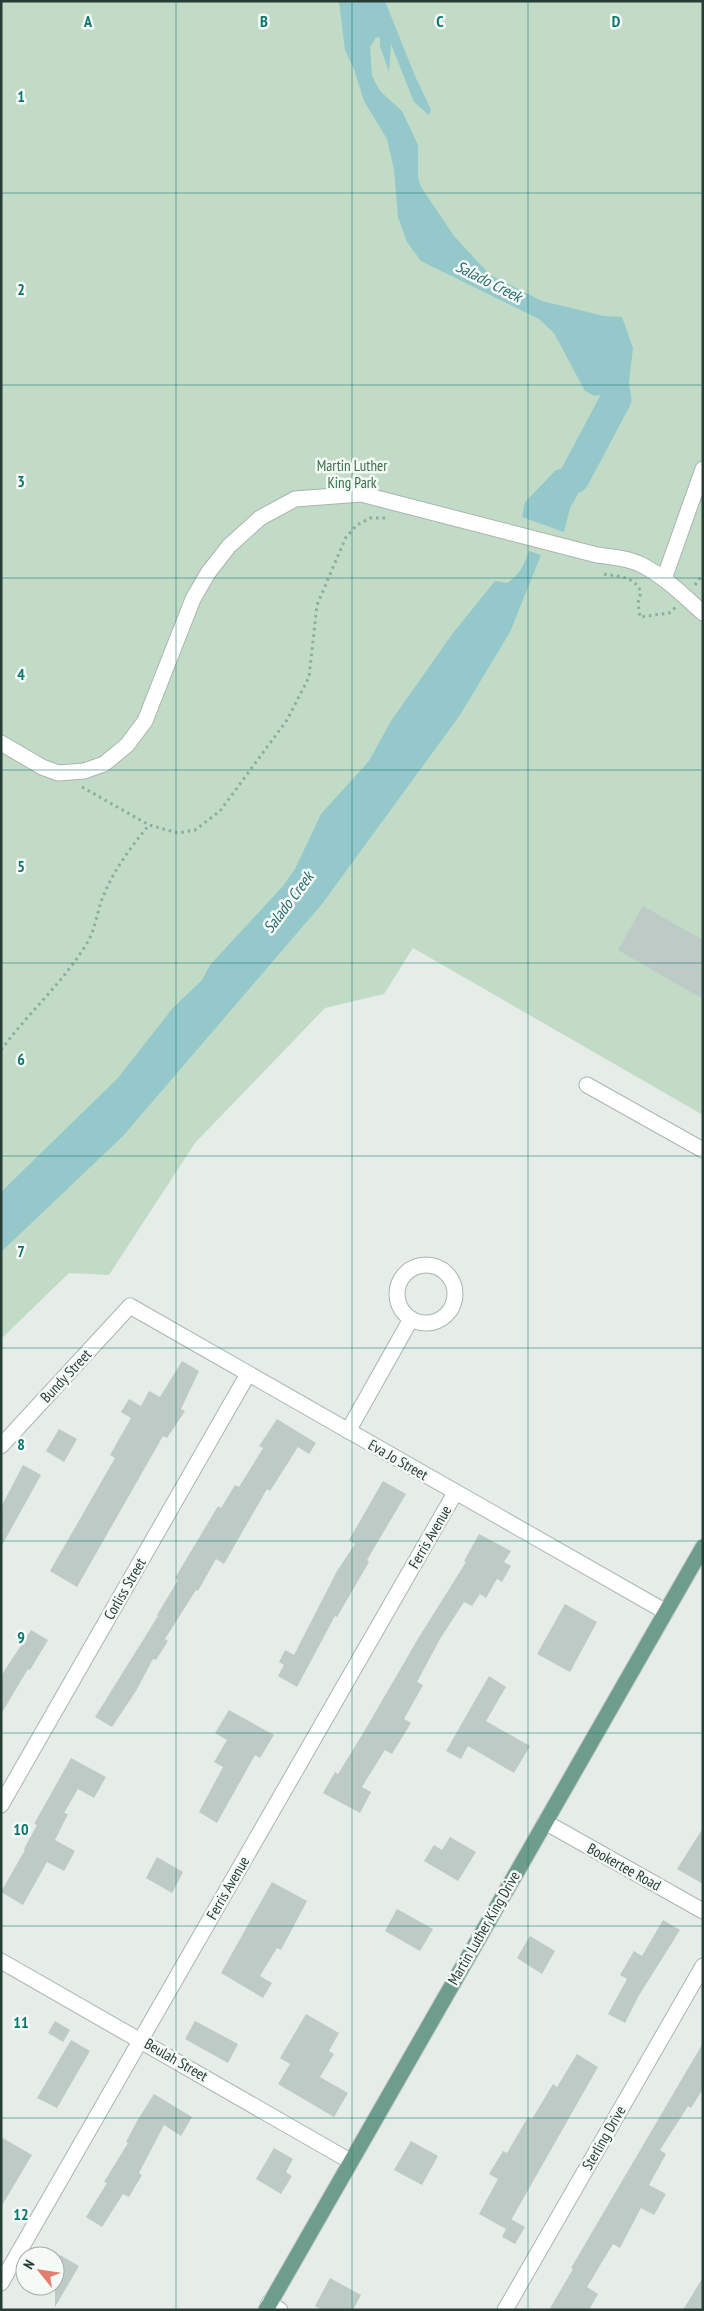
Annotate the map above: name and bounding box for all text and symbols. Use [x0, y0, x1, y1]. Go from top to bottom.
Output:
text: A [83, 11, 93, 31]
text: B [260, 11, 268, 31]
text: C [436, 11, 444, 31]
text: D [612, 11, 621, 31]
text: 1 [17, 86, 25, 106]
water label: Salado Creek [453, 256, 527, 307]
text: 2 [17, 279, 25, 299]
park label: Martin Luther King Park [317, 456, 388, 492]
text: 3 [17, 471, 25, 491]
text: 4 [17, 664, 25, 684]
text: 5 [17, 856, 25, 876]
water label: Salado Creek [259, 866, 319, 937]
text: 6 [17, 1049, 25, 1069]
text: 7 [17, 1241, 25, 1261]
street label: Bundy Street [36, 1345, 95, 1406]
text: 8 [17, 1434, 25, 1454]
street label: Eva Jo Street [365, 1435, 431, 1484]
street label: Ferris Avenue [404, 1502, 455, 1572]
street label: Corliss Street [99, 1554, 150, 1623]
text: 9 [17, 1627, 25, 1647]
text: 10 [13, 1819, 29, 1839]
street label: Bookertee Road [584, 1839, 664, 1895]
street label: Ferris Avenue [202, 1853, 253, 1923]
street label: Martin Luther King Drive [443, 1868, 524, 1988]
text: 11 [13, 2012, 29, 2032]
street label: Beulah Street [141, 2034, 211, 2085]
street label: Sterling Drive [578, 2102, 630, 2173]
text: 12 [13, 2204, 29, 2224]
north arrow [15, 2246, 65, 2296]
text: N [19, 2257, 38, 2272]

